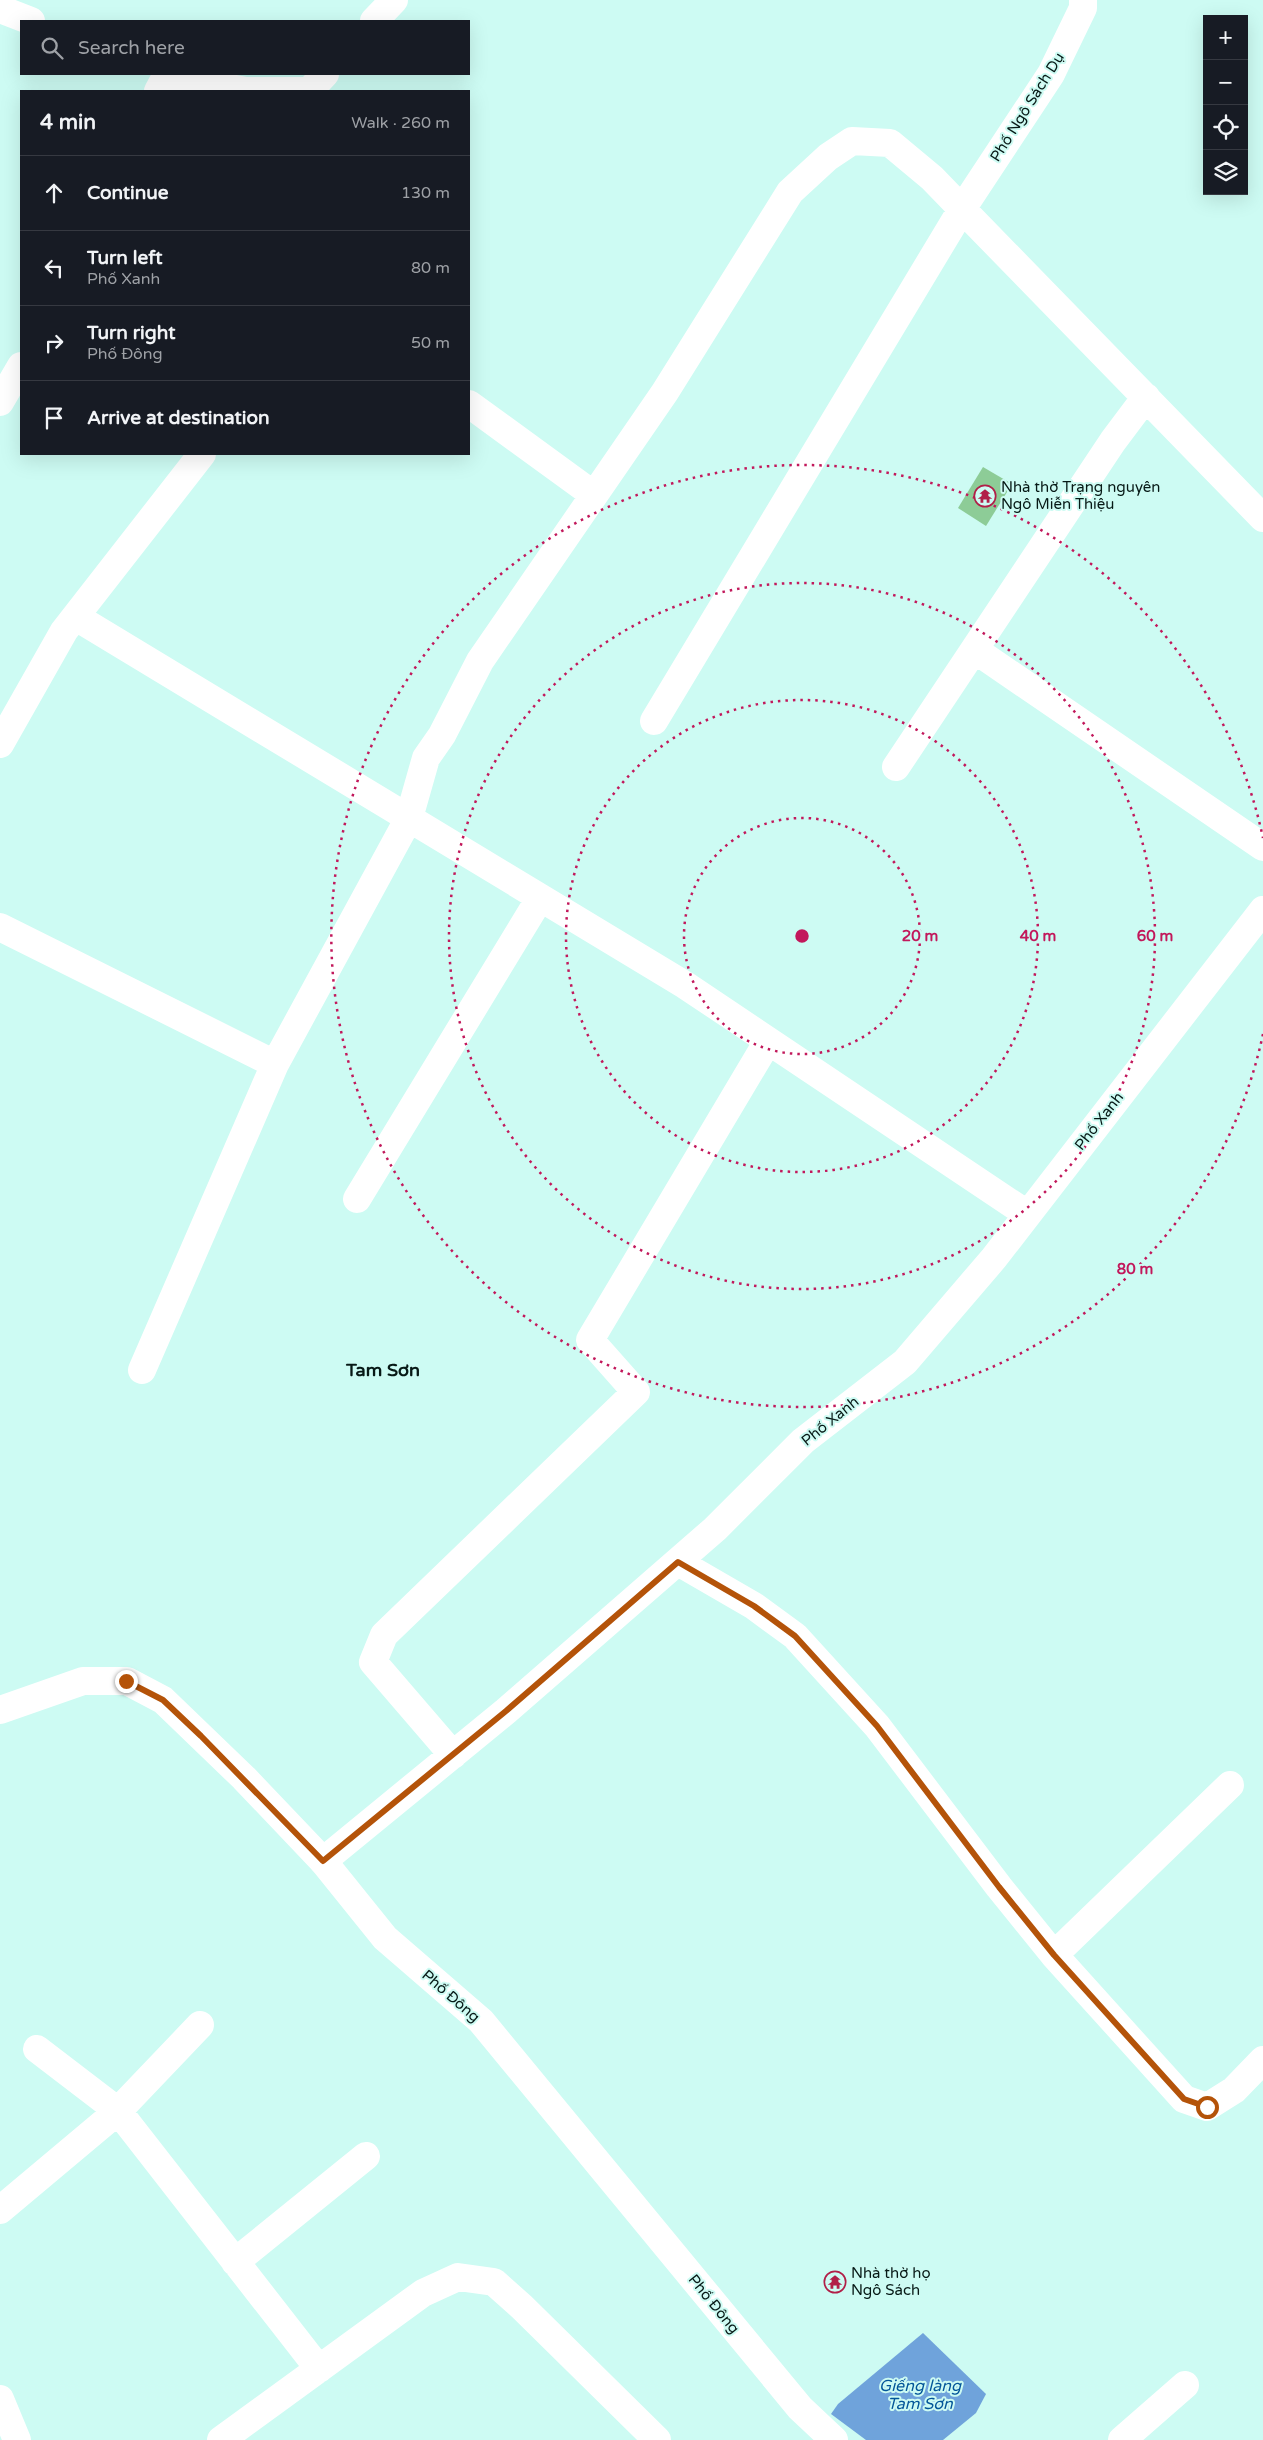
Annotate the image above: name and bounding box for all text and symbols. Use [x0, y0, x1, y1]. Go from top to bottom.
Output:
map controls [1203, 15, 1248, 195]
button: + [1203, 15, 1248, 60]
search box [20, 20, 470, 75]
icon: search [38, 34, 66, 62]
text: Search here [78, 37, 185, 59]
street label: Phố Ngô Sách Dụ [986, 49, 1068, 165]
button: − [1203, 60, 1248, 105]
button: locate [1203, 105, 1248, 150]
text: 4 min [40, 110, 96, 135]
text: Walk · 260 m [351, 113, 450, 133]
button: layers [1203, 150, 1248, 195]
icon: ahead [40, 179, 68, 207]
text: Continue [87, 182, 169, 204]
text: 130 m [401, 183, 450, 203]
text: Turn left [87, 247, 163, 269]
icon: left [40, 254, 68, 282]
text: 80 m [411, 258, 450, 278]
text: Phố Xanh [87, 269, 160, 289]
text: Turn right [87, 322, 175, 344]
icon: right [40, 329, 68, 357]
text: 50 m [411, 333, 450, 353]
text: Phố Đông [87, 344, 163, 364]
icon: arrive [40, 404, 68, 432]
text: Arrive at destination [87, 407, 270, 429]
place label: Nhà thờ Trạng nguyên Ngô Miễn Thiệu [1001, 478, 1160, 513]
temple icon: Nhà thờ Trạng nguyên Ngô Miễn Thiệu [973, 484, 997, 508]
centre of rings [793, 927, 811, 945]
text: 20 m [902, 927, 938, 945]
text: 40 m [1020, 927, 1056, 945]
text: 60 m [1137, 927, 1173, 945]
street label: Phố Xanh [1071, 1088, 1127, 1154]
text: 80 m [1117, 1260, 1153, 1278]
district label: Tam Sơn [345, 1359, 420, 1381]
street label: Phố Xanh [798, 1392, 862, 1450]
route end [115, 1670, 138, 1693]
street label: Phố Đông [418, 1966, 484, 2026]
route start [1196, 2096, 1219, 2119]
place label: Nhà thờ họ Ngô Sách [851, 2264, 931, 2299]
temple icon: Nhà thờ họ Ngô Sách [823, 2270, 847, 2294]
street label: Phố Đông [685, 2271, 743, 2337]
water label: Giếng làng Tam Sơn [879, 2376, 962, 2414]

